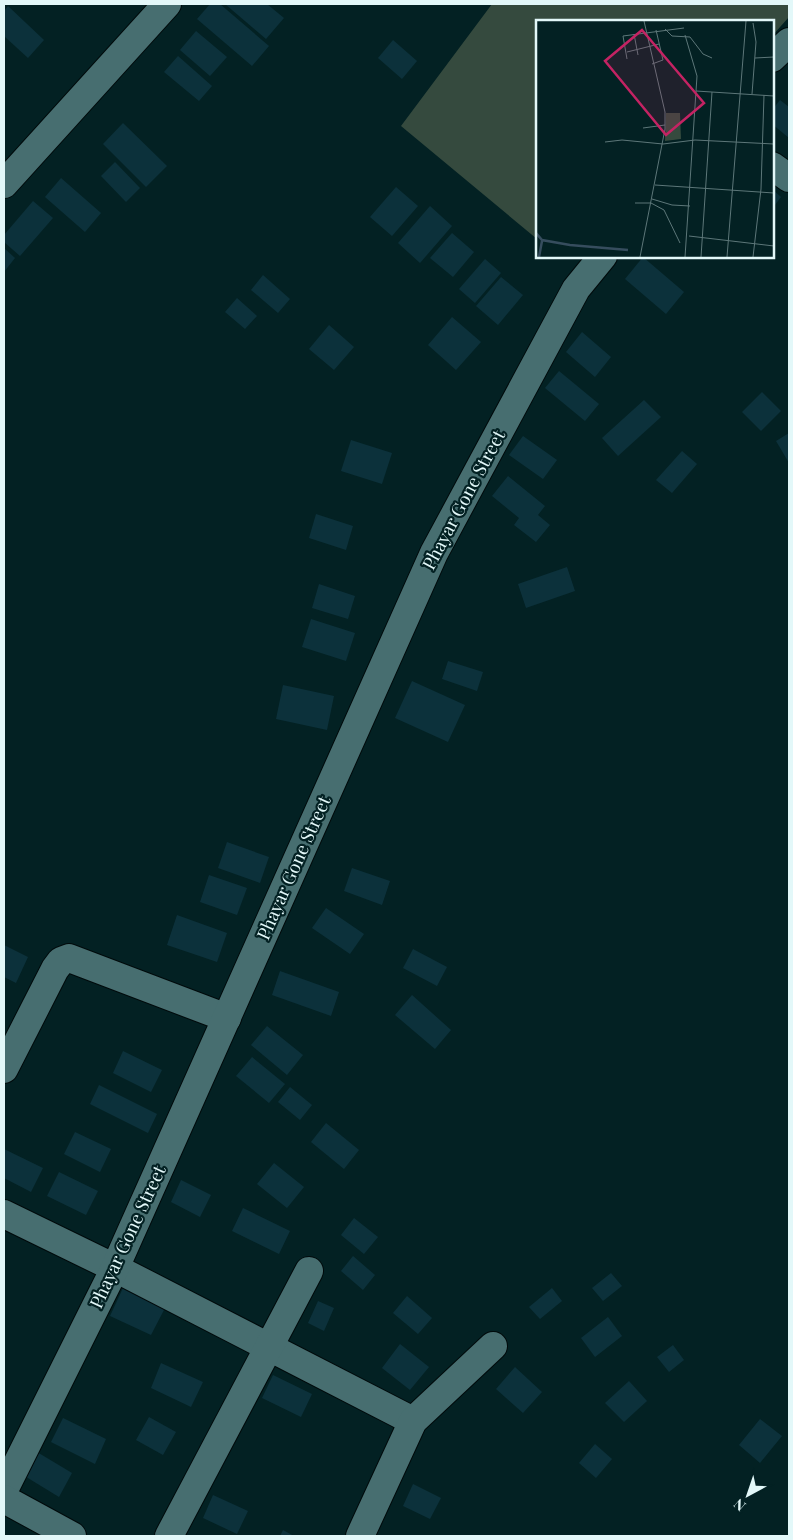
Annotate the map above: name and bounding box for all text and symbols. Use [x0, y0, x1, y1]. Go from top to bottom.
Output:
inset map [536, 20, 773, 258]
street label: Phayar Gone Street [416, 425, 510, 574]
street label: Phayar Gone Street [251, 791, 336, 943]
street label: Phayar Gone Street [83, 1161, 171, 1312]
north arrow [723, 1470, 773, 1520]
text: N [729, 1495, 749, 1516]

